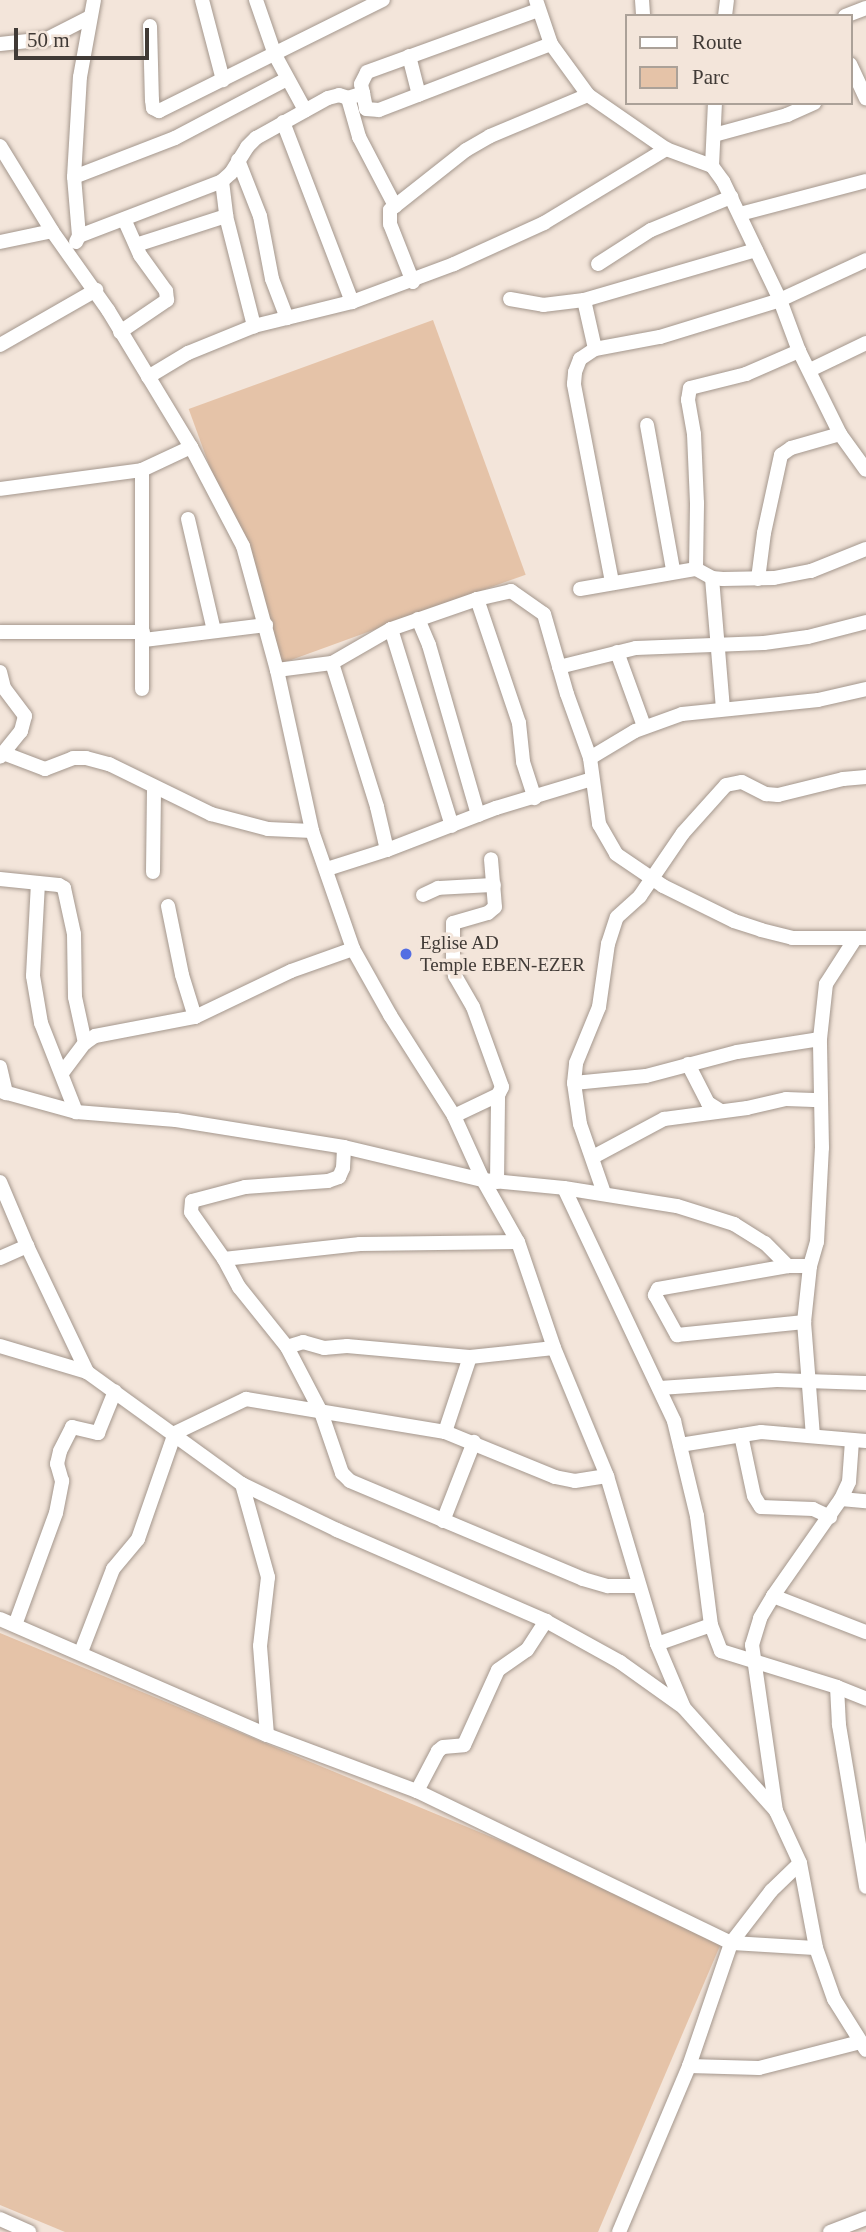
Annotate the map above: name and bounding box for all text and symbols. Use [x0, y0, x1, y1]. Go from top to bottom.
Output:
scale bar [18, 14, 152, 58]
legend [624, 14, 852, 105]
text: 50 m [27, 28, 70, 52]
text: Route [692, 30, 742, 54]
text: Parc [692, 65, 729, 89]
place label: Eglise AD Temple EBEN-EZER [420, 932, 585, 976]
marker: Eglise AD Temple EBEN-EZER [398, 946, 414, 962]

